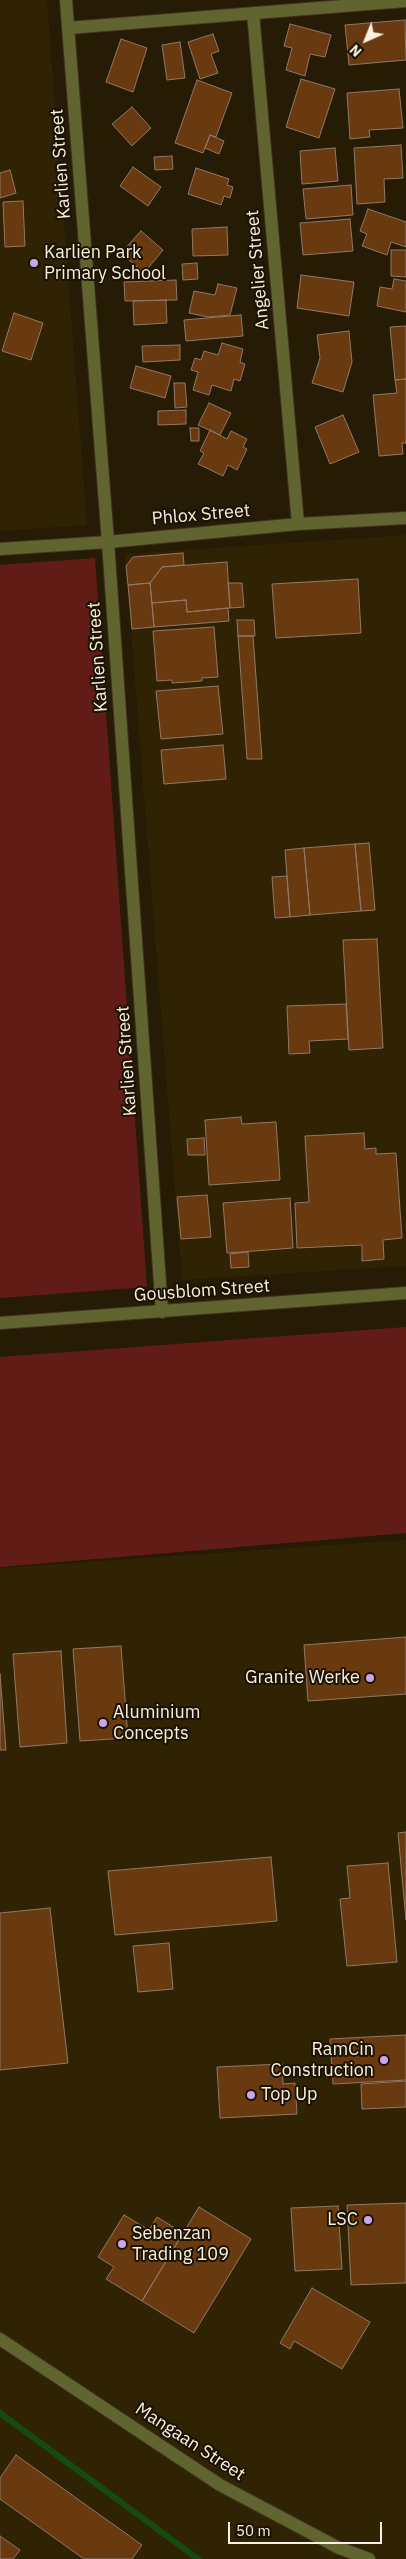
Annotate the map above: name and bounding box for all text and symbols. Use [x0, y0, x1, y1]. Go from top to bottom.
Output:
north arrow [341, 15, 391, 65]
text: N [346, 41, 365, 61]
street label: Karlien Street [46, 108, 76, 220]
street label: Angelier Street [242, 209, 274, 331]
place label: Karlien Park Primary School [44, 242, 166, 284]
marker: Karlien Park Primary School [28, 257, 40, 269]
street label: Phlox Street [151, 500, 251, 530]
street label: Karlien Street [83, 601, 113, 713]
street label: Karlien Street [112, 1005, 142, 1117]
street label: Gousblom Street [133, 1275, 271, 1307]
place label: Granite Werke [245, 1667, 360, 1689]
marker: Granite Werke [364, 1672, 376, 1684]
place label: Aluminium Concepts [113, 1702, 201, 1745]
marker: Aluminium Concepts [97, 1717, 109, 1729]
place label: RamCin Construction [271, 2039, 374, 2082]
marker: RamCin Construction [378, 2054, 390, 2066]
place label: Top Up [261, 2084, 318, 2106]
marker: Top Up [245, 2089, 257, 2101]
place label: LSC [327, 2209, 358, 2231]
marker: LSC [362, 2214, 374, 2226]
place label: Sebenzan Trading 109 [132, 2223, 229, 2266]
marker: Sebenzan Trading 109 [116, 2238, 128, 2250]
street label: Mangaan Street [131, 2398, 249, 2486]
scale bar [231, 2512, 385, 2544]
text: 50 m [236, 2521, 271, 2540]

